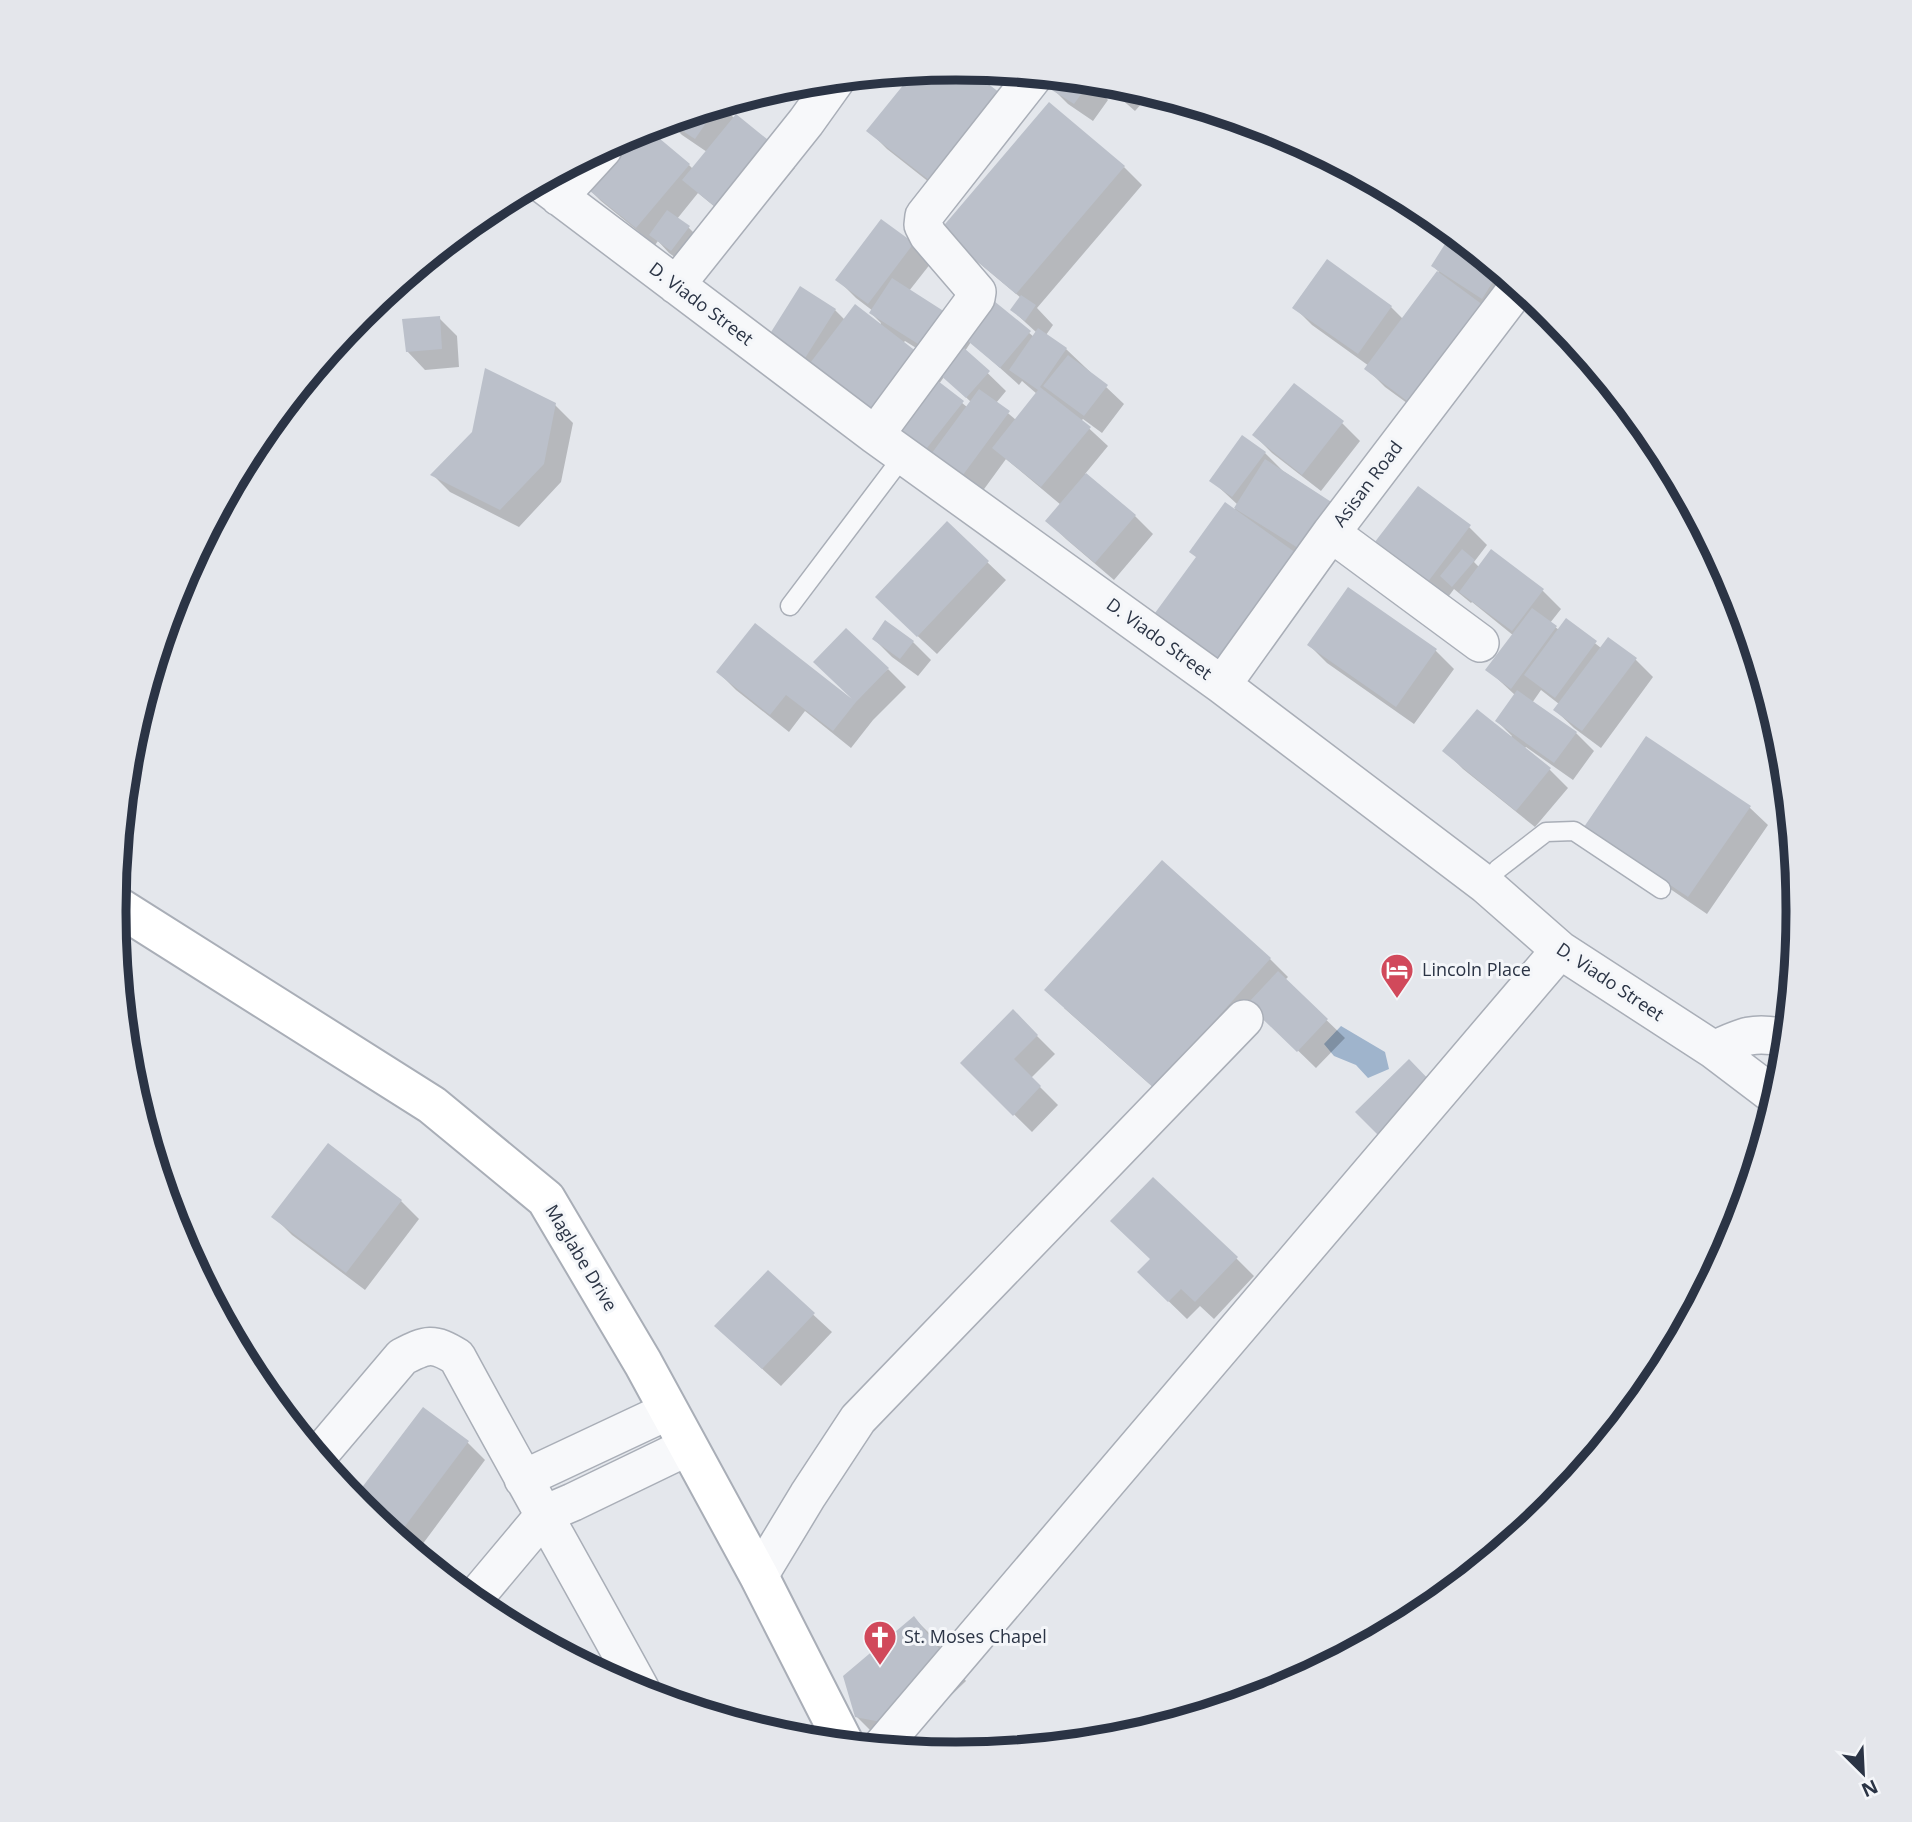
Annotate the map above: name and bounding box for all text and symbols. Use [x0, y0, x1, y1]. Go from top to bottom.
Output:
street label: D. Viado Street [645, 256, 759, 350]
street label: Asisan Road [1327, 436, 1407, 531]
street label: D. Viado Street [1102, 592, 1217, 685]
street label: D. Viado Street [1552, 936, 1669, 1026]
hotel icon: Lincoln Place [1378, 951, 1416, 1000]
place label: Lincoln Place [1422, 957, 1531, 981]
street label: Maglabe Drive [541, 1200, 623, 1315]
church icon: St. Moses Chapel [861, 1618, 899, 1667]
place label: St. Moses Chapel [904, 1624, 1047, 1648]
north arrow [1828, 1738, 1898, 1808]
text: N [1858, 1774, 1882, 1804]

